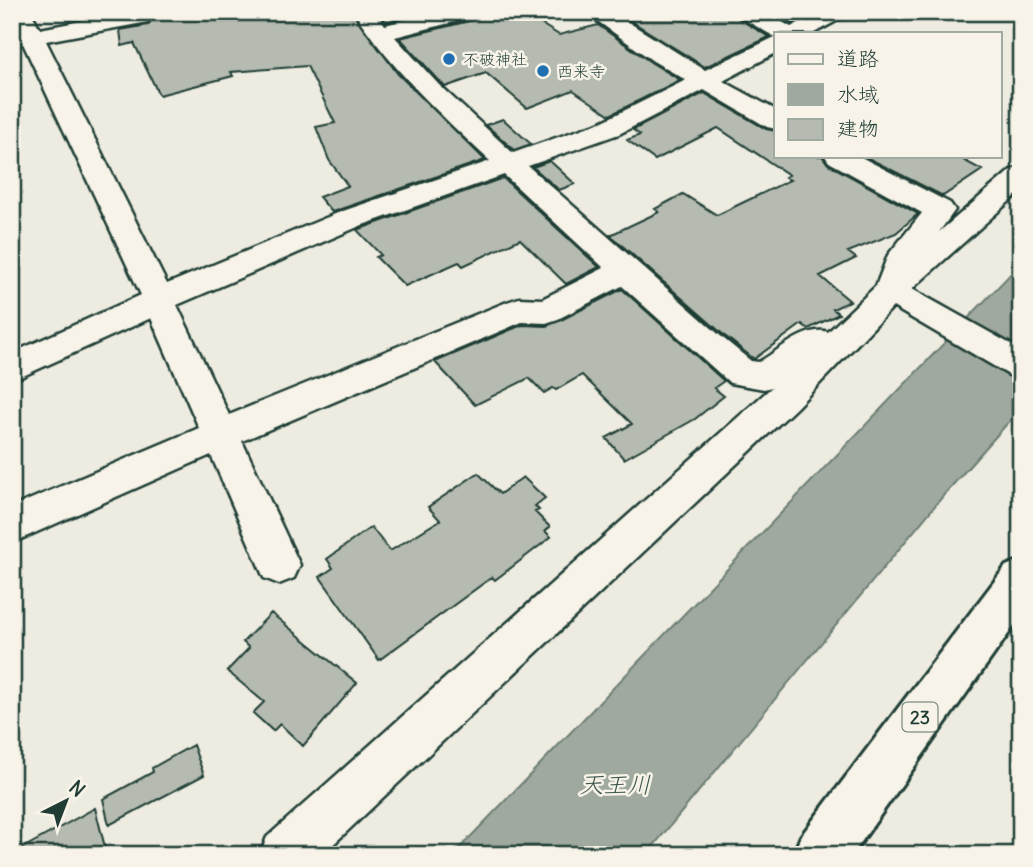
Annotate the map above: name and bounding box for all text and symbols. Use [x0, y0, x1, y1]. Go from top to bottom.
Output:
legend [774, 32, 1002, 158]
text: 道路 [837, 45, 879, 72]
place label: 不破神社 [463, 49, 527, 69]
marker: 不破神社 [441, 51, 457, 67]
place label: 西来寺 [557, 61, 605, 81]
marker: 西来寺 [535, 63, 551, 79]
text: 水域 [837, 81, 879, 108]
text: 建物 [837, 115, 879, 142]
road number: 23 [902, 702, 937, 732]
north arrow [32, 766, 102, 836]
water label: 天王川 [579, 769, 651, 799]
text: N [64, 775, 90, 802]

